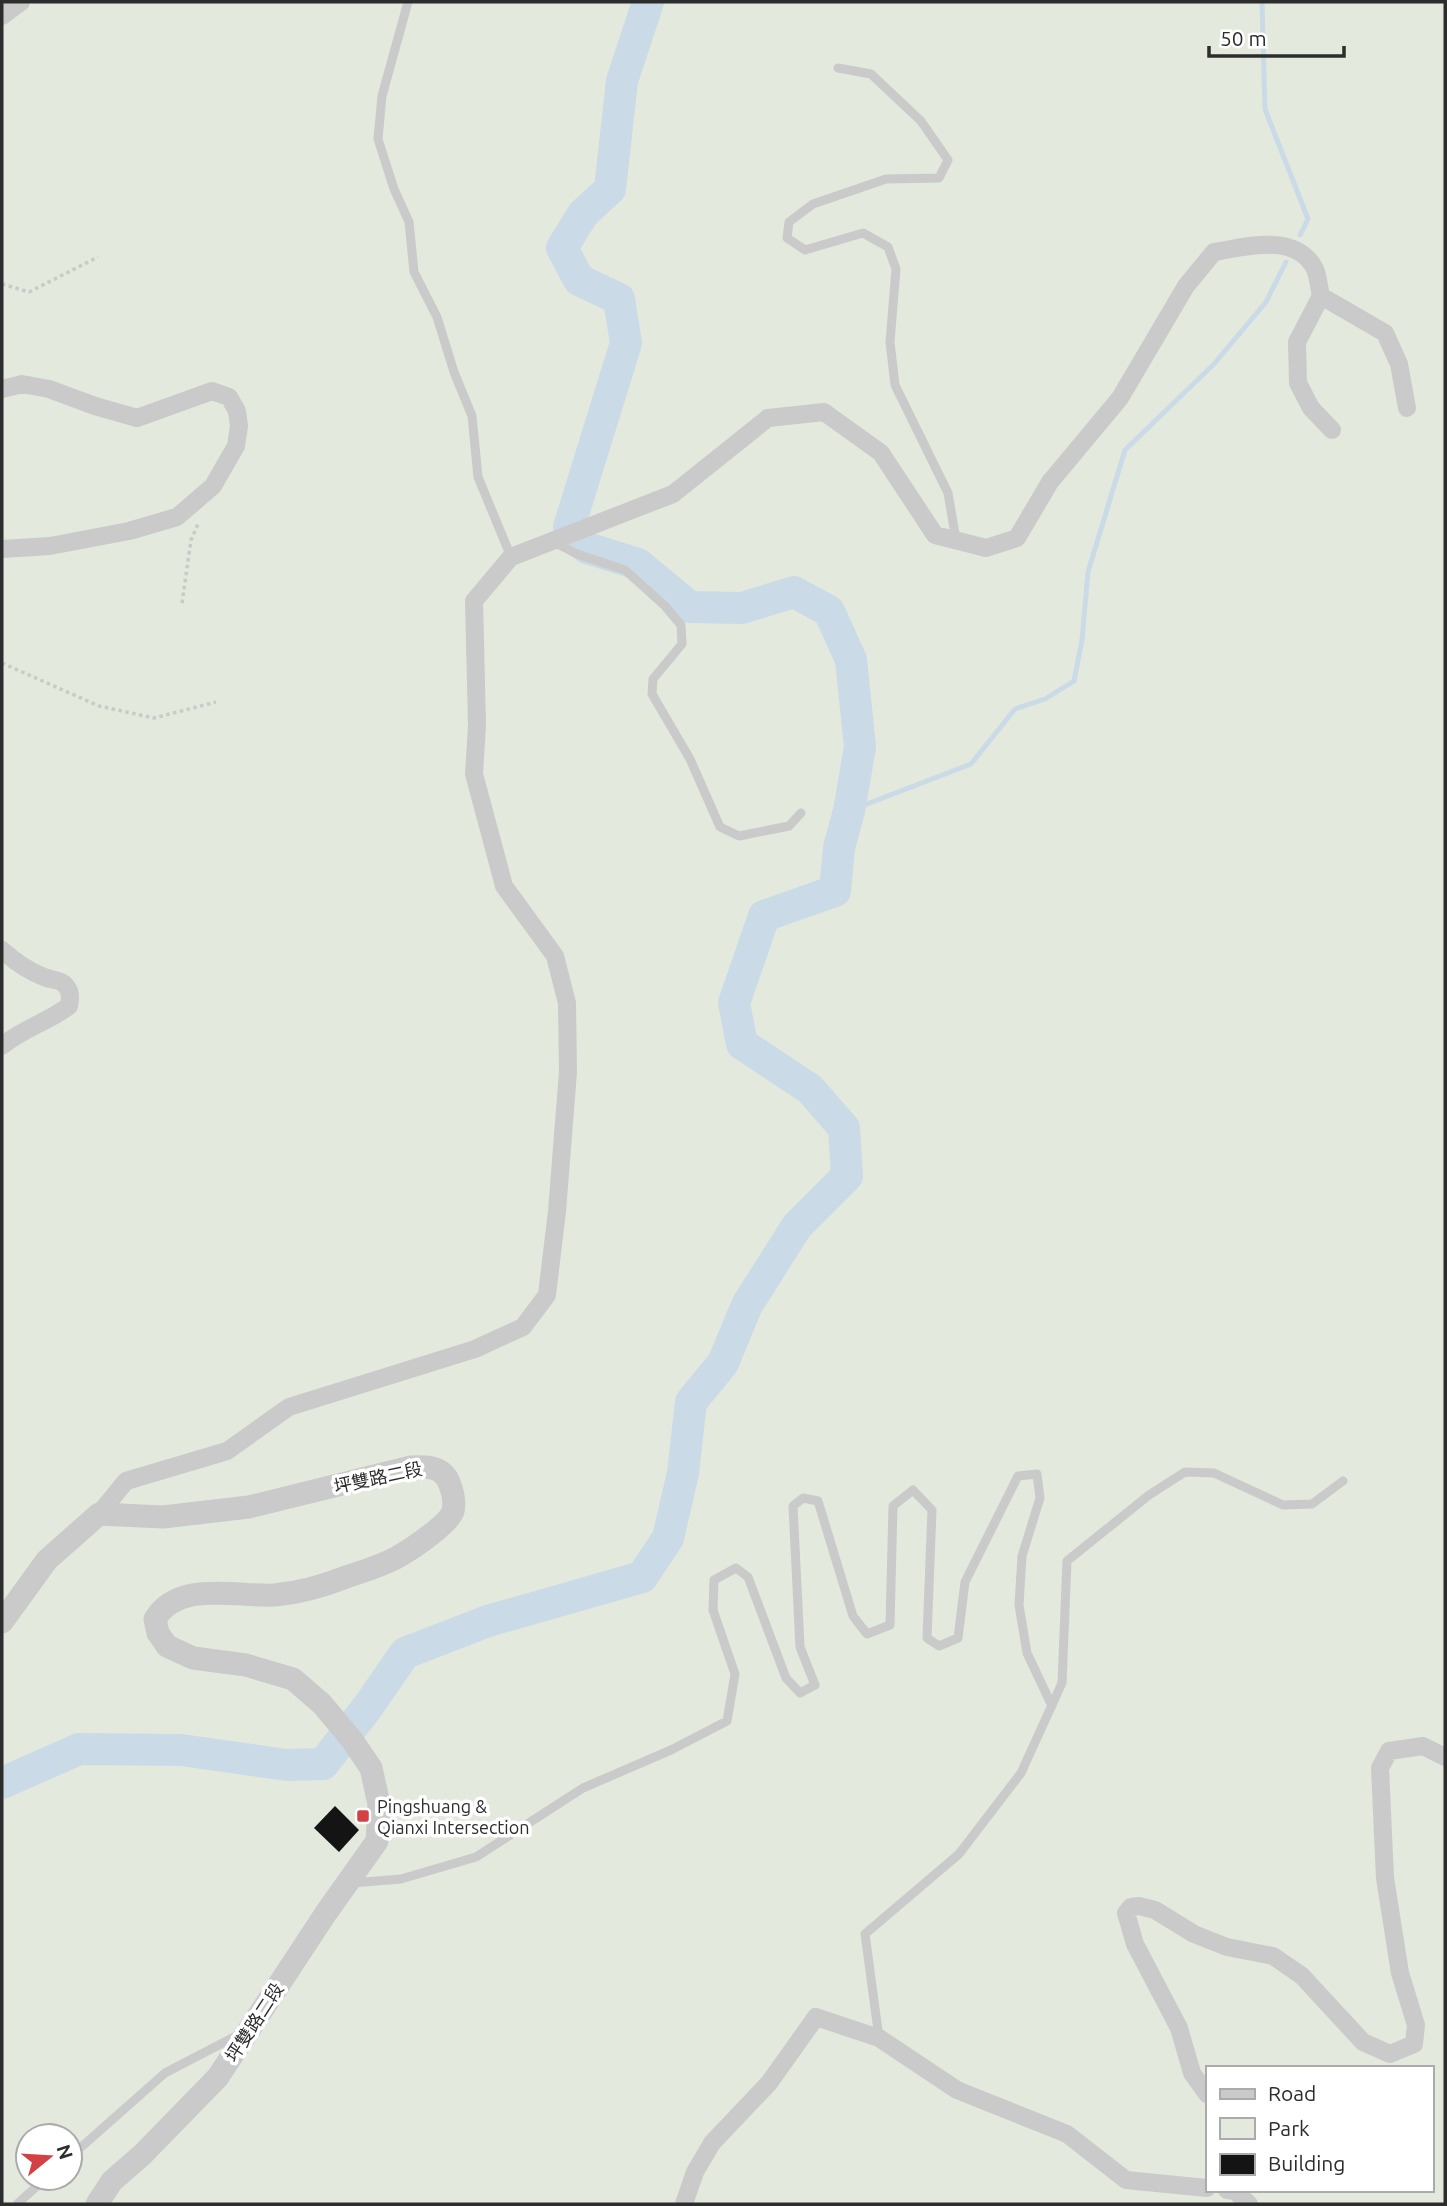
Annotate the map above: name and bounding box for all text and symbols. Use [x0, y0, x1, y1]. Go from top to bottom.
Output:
scale bar [1209, 14, 1344, 58]
text: 50 m [1220, 26, 1267, 50]
street label: 坪雙路二段 [332, 1458, 424, 1496]
place label: Pingshuang & Qianxi Intersection [377, 1796, 530, 1838]
marker: Pingshuang & Qianxi Intersection [355, 1808, 371, 1824]
street label: 坪雙路二段 [221, 1979, 287, 2065]
legend [1206, 2066, 1433, 2192]
text: Road [1268, 2081, 1316, 2105]
text: Park [1268, 2116, 1310, 2140]
north arrow [14, 2122, 84, 2192]
text: N [53, 2142, 78, 2162]
text: Building [1268, 2151, 1345, 2175]

